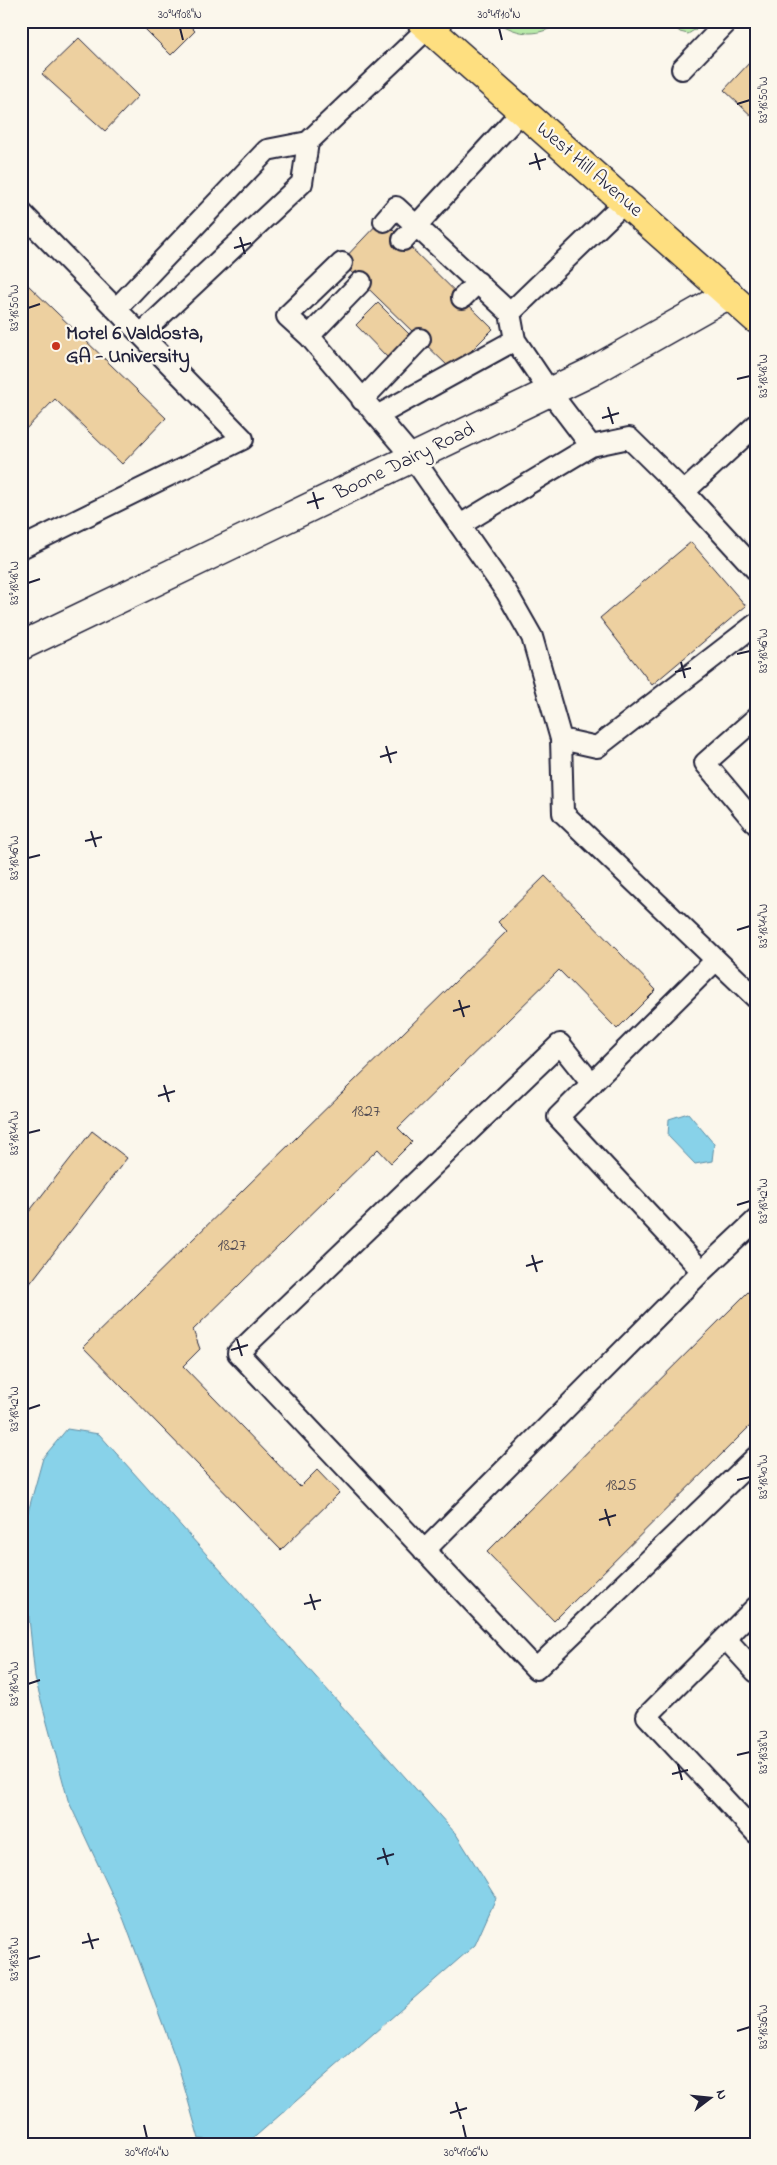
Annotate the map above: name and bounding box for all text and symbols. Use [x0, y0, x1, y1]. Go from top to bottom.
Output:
text: 30°49'08"N [158, 6, 202, 24]
text: 30°49'10"N [477, 6, 521, 24]
text: 83°18'50"W [755, 77, 773, 123]
street label: West Hill Avenue [529, 115, 649, 225]
text: 83°18'50"W [6, 285, 24, 331]
place label: Motel 6 Valdosta, GA - University [66, 320, 203, 373]
marker: Motel 6 Valdosta, GA - University [50, 340, 62, 352]
text: 83°18'48"W [755, 354, 773, 398]
street label: Boone Dairy Road [329, 415, 480, 509]
text: 83°18'48"W [6, 561, 24, 605]
text: 83°18'46"W [755, 629, 773, 673]
text: 83°18'46"W [6, 836, 24, 880]
text: 83°18'44"W [755, 904, 773, 948]
house number: 1827 [352, 1099, 381, 1125]
text: 83°18'44"W [6, 1111, 24, 1155]
text: 83°18'42"W [755, 1178, 773, 1224]
house number: 1827 [218, 1233, 247, 1259]
text: 83°18'42"W [6, 1386, 24, 1432]
text: 83°18'40"W [755, 1455, 773, 1499]
house number: 1825 [605, 1473, 637, 1499]
text: 83°18'40"W [6, 1662, 24, 1706]
text: 83°18'38"W [755, 1730, 773, 1774]
text: 83°18'38"W [6, 1937, 24, 1981]
text: 83°18'36"W [755, 2005, 773, 2049]
north arrow [684, 2072, 734, 2122]
text: N [710, 2087, 732, 2102]
text: 30°49'04"N [125, 2144, 169, 2162]
text: 30°49'06"N [444, 2144, 488, 2162]

